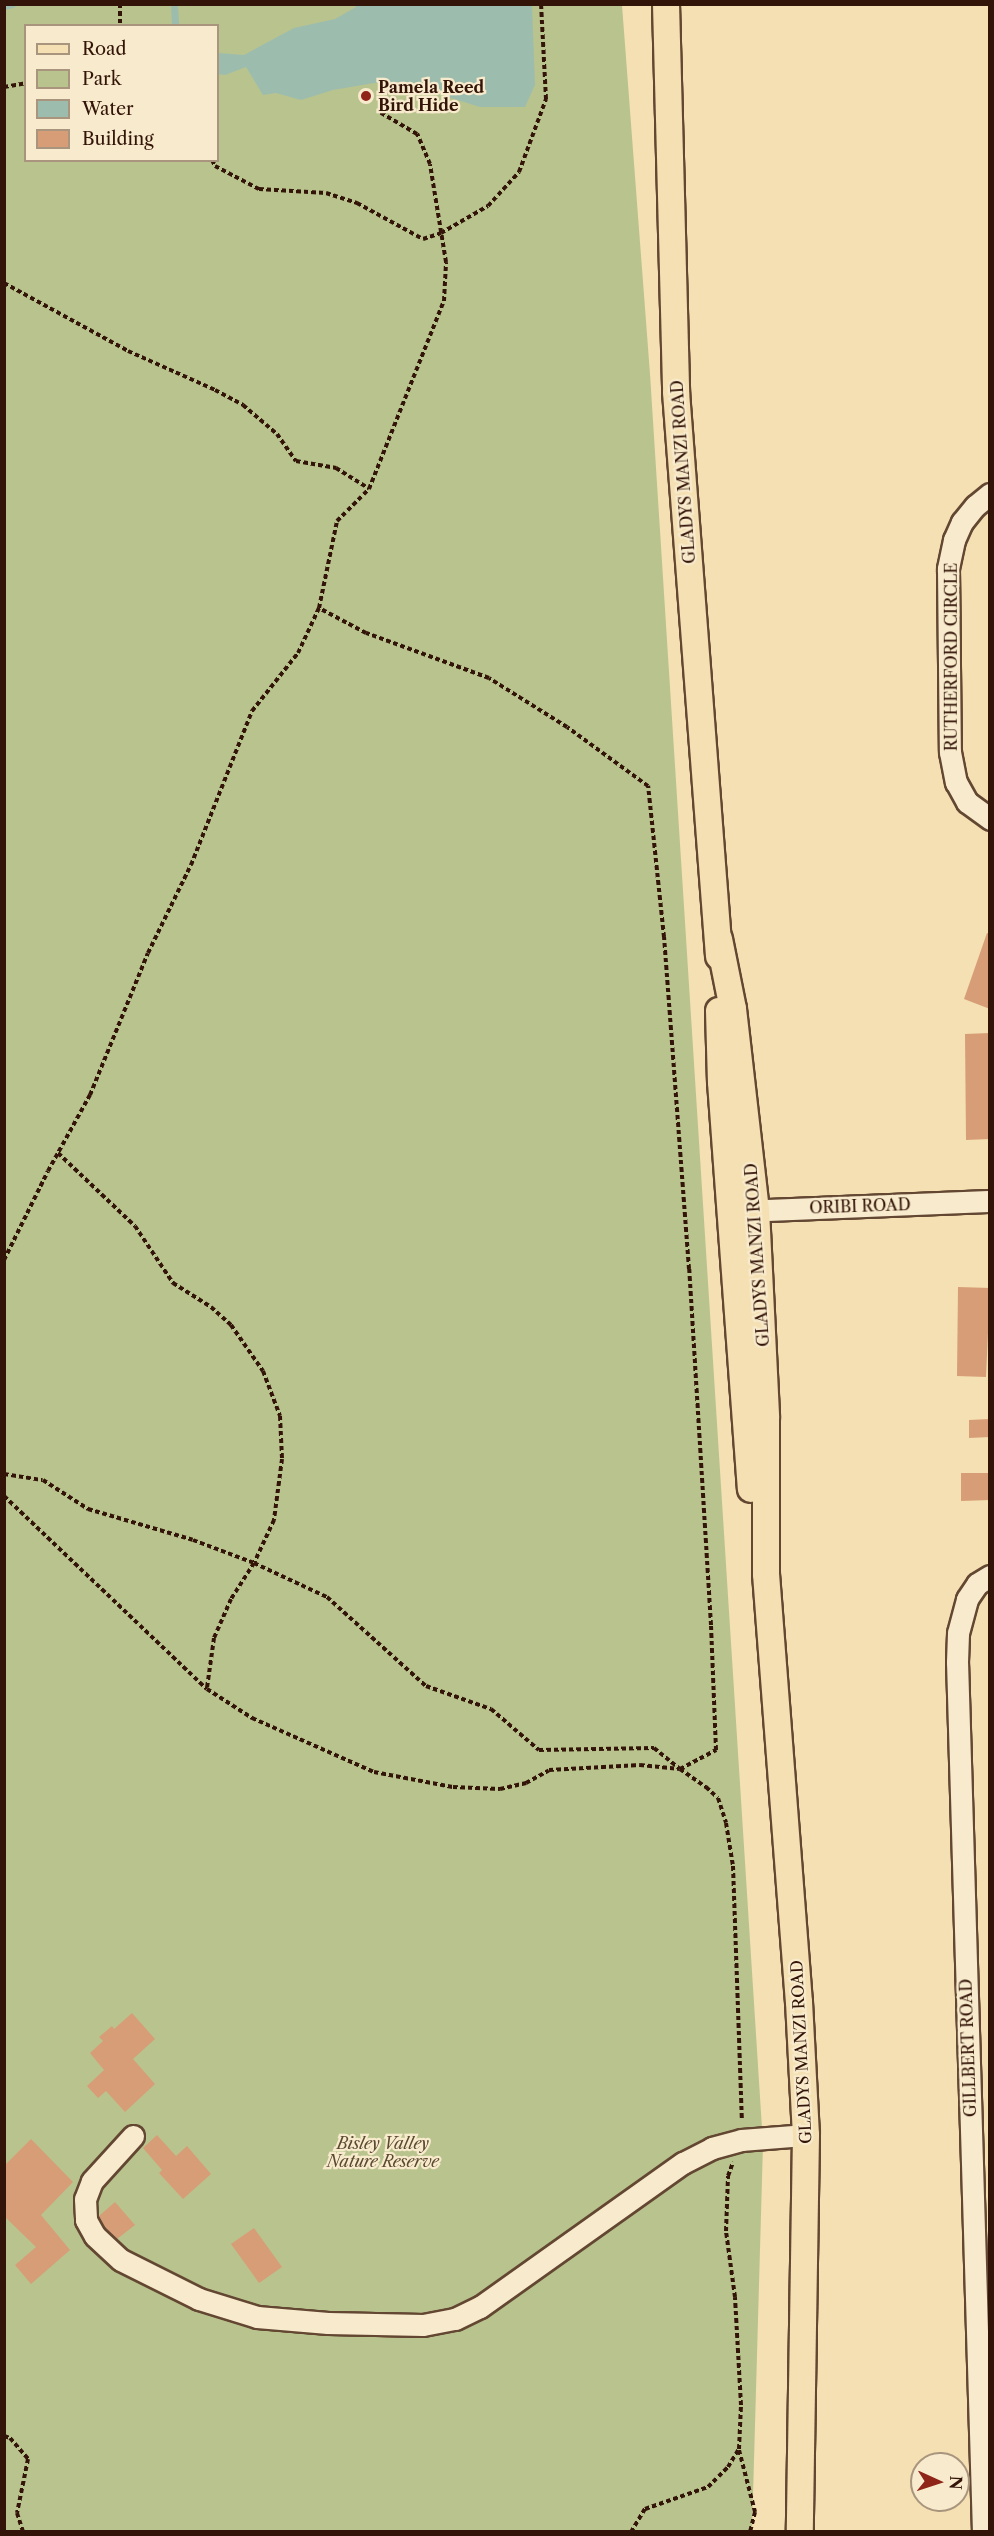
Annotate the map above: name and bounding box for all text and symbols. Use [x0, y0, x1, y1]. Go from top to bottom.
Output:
legend [24, 24, 219, 162]
text: Road [82, 38, 127, 60]
text: Park [82, 68, 121, 90]
place label: Pamela Reed Bird Hide [378, 77, 484, 115]
marker: Pamela Reed Bird Hide [359, 89, 373, 103]
text: Water [82, 98, 134, 120]
text: Building [82, 128, 154, 150]
street label: GLADYS MANZI ROAD [667, 380, 699, 564]
street label: RUTHERFORD CIRCLE [941, 563, 961, 751]
street label: GLADYS MANZI ROAD [741, 1163, 773, 1347]
street label: ORIBI ROAD [809, 1195, 911, 1217]
street label: GLADYS MANZI ROAD [787, 1960, 815, 2144]
street label: GILLBERT ROAD [956, 1978, 980, 2118]
park label: Bisley Valley Nature Reserve [327, 2133, 439, 2171]
north arrow [910, 2452, 970, 2512]
text: N [946, 2475, 966, 2490]

